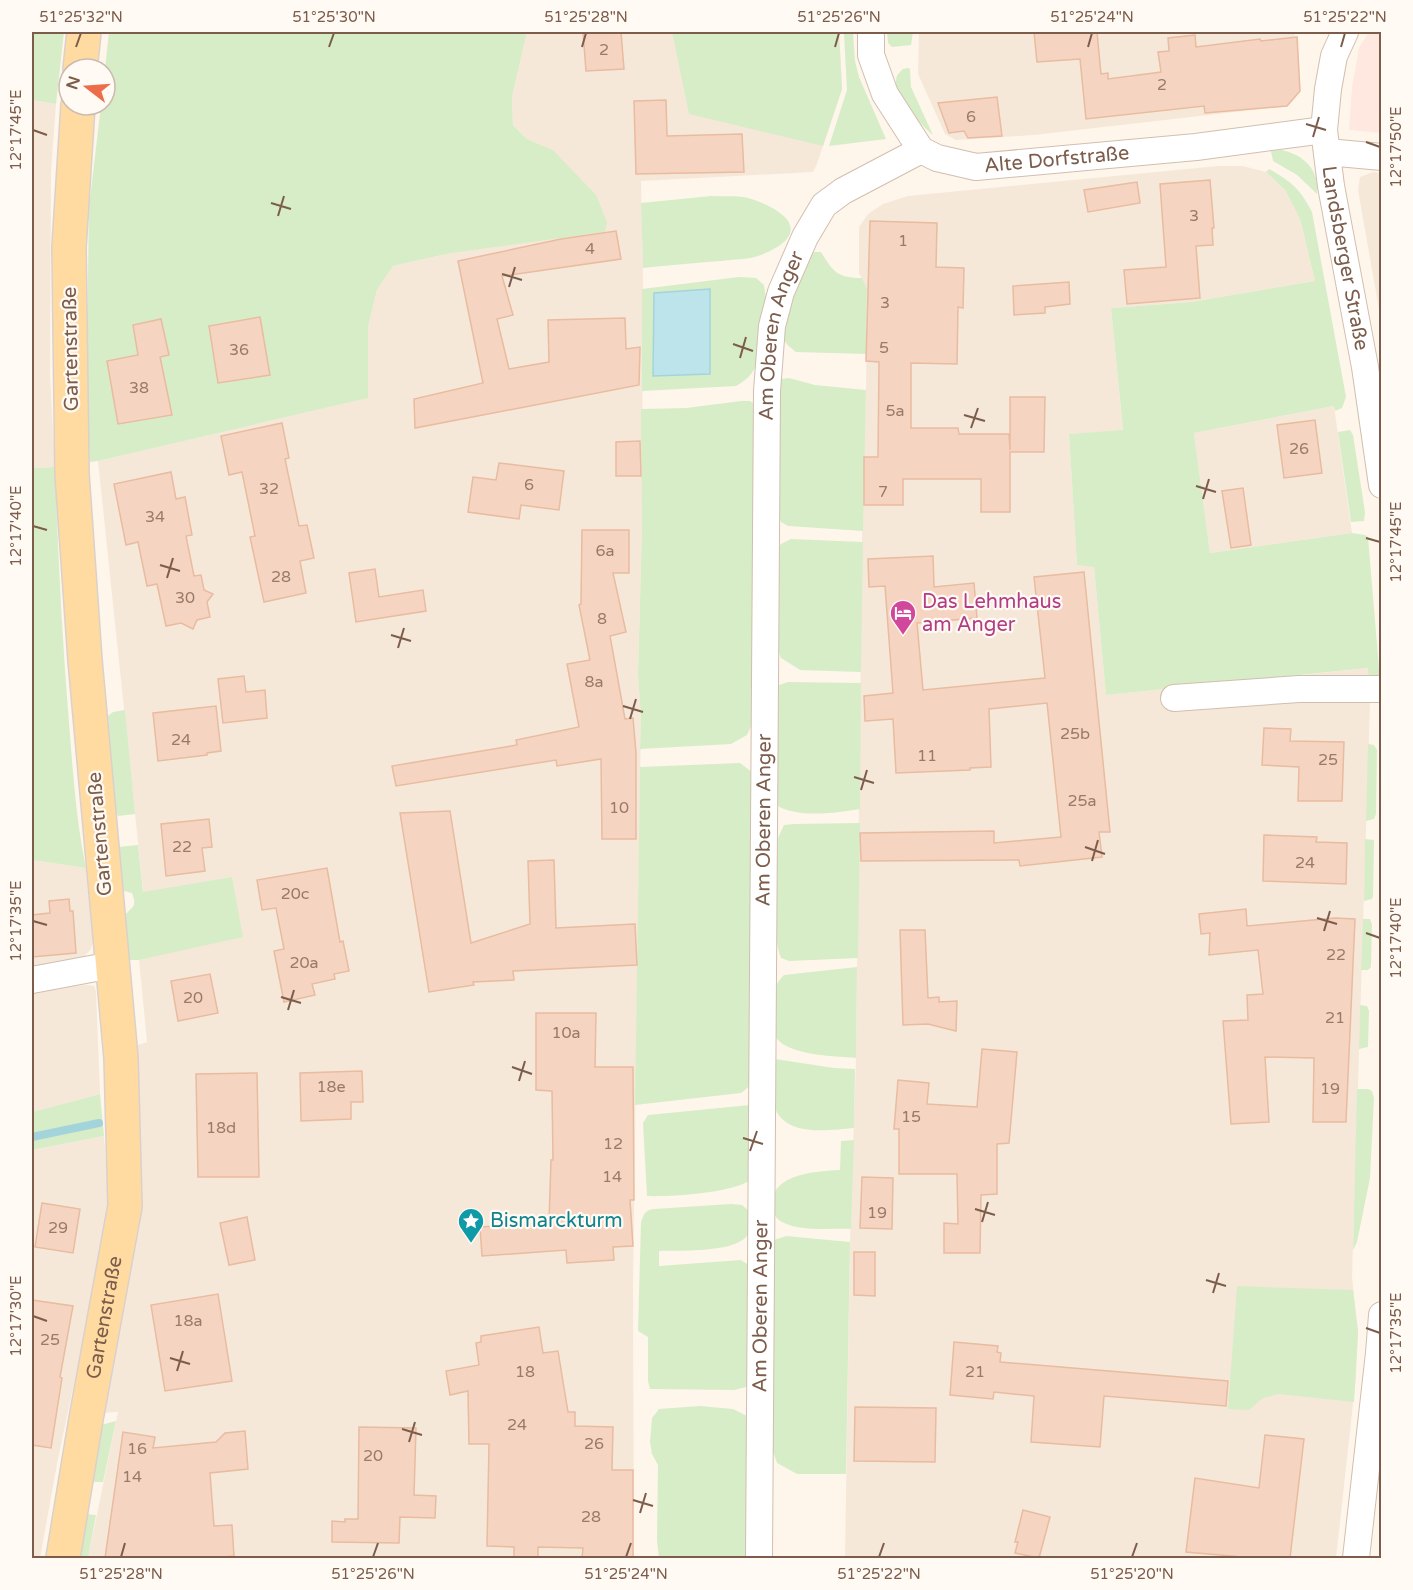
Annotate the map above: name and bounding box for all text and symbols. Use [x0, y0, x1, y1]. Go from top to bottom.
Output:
text: 51°25'32"N [39, 8, 123, 26]
text: 51°25'30"N [292, 8, 376, 26]
text: 51°25'28"N [544, 8, 628, 26]
text: 51°25'26"N [797, 8, 881, 26]
text: 51°25'24"N [1050, 8, 1134, 26]
text: 51°25'22"N [1303, 8, 1387, 26]
house number: 2 [599, 40, 609, 60]
north arrow [57, 57, 117, 117]
text: N [62, 74, 85, 92]
house number: 2 [1157, 75, 1167, 95]
text: 12°17'45"E [7, 89, 25, 171]
text: 12°17'50"E [1387, 106, 1405, 188]
house number: 6 [966, 107, 976, 127]
street label: Alte Dorfstraße [983, 141, 1130, 178]
street label: Landsberger Straße [1317, 164, 1374, 352]
house number: 3 [1189, 206, 1199, 226]
house number: 1 [898, 231, 908, 251]
house number: 4 [585, 239, 595, 259]
street label: Am Oberen Anger [755, 247, 809, 421]
street label: Gartenstraße [58, 287, 84, 411]
house number: 3 [880, 293, 890, 313]
house number: 5 [879, 338, 889, 358]
house number: 36 [229, 340, 249, 360]
house number: 38 [129, 378, 149, 398]
house number: 5a [885, 401, 905, 421]
house number: 26 [1289, 439, 1309, 459]
house number: 6 [524, 475, 534, 495]
house number: 32 [259, 479, 279, 499]
house number: 7 [878, 482, 888, 502]
text: 12°17'40"E [7, 485, 25, 567]
text: 12°17'45"E [1387, 501, 1405, 583]
house number: 34 [145, 507, 165, 527]
house number: 6a [595, 541, 615, 561]
house number: 28 [271, 567, 291, 587]
house number: 30 [175, 588, 195, 608]
place label: Das Lehmhaus am Anger [922, 590, 1061, 637]
hotel icon: Das Lehmhaus am Anger [888, 598, 918, 636]
house number: 8 [597, 609, 607, 629]
house number: 8a [584, 672, 604, 692]
house number: 25b [1060, 724, 1090, 744]
house number: 24 [171, 730, 191, 750]
street label: Am Oberen Anger [751, 733, 777, 907]
house number: 11 [917, 746, 937, 766]
house number: 25 [1318, 750, 1338, 770]
street label: Gartenstraße [83, 771, 117, 897]
house number: 25a [1067, 791, 1097, 811]
house number: 10 [609, 798, 629, 818]
house number: 22 [172, 837, 192, 857]
house number: 24 [1295, 853, 1315, 873]
text: 12°17'35"E [7, 880, 25, 962]
house number: 20c [281, 884, 309, 904]
text: 12°17'40"E [1387, 897, 1405, 979]
house number: 22 [1326, 945, 1346, 965]
house number: 20a [289, 953, 319, 973]
house number: 20 [183, 988, 203, 1008]
house number: 21 [1325, 1008, 1345, 1028]
house number: 10a [551, 1023, 581, 1043]
house number: 18e [316, 1077, 346, 1097]
house number: 19 [1320, 1079, 1340, 1099]
house number: 15 [901, 1107, 921, 1127]
house number: 18d [206, 1118, 236, 1138]
house number: 12 [603, 1134, 623, 1154]
house number: 14 [602, 1167, 622, 1187]
house number: 19 [867, 1203, 887, 1223]
place icon: Bismarckturm [456, 1206, 486, 1244]
place label: Bismarckturm [490, 1209, 623, 1233]
house number: 29 [48, 1218, 68, 1238]
street label: Am Oberen Anger [748, 1219, 773, 1393]
street label: Gartenstraße [82, 1254, 128, 1381]
text: 12°17'30"E [7, 1275, 25, 1357]
text: 12°17'35"E [1387, 1292, 1405, 1374]
house number: 18a [173, 1311, 203, 1331]
house number: 25 [40, 1330, 60, 1350]
house number: 18 [515, 1362, 535, 1382]
house number: 21 [965, 1362, 985, 1382]
house number: 24 [507, 1415, 527, 1435]
house number: 26 [584, 1434, 604, 1454]
house number: 16 [127, 1439, 147, 1459]
house number: 20 [363, 1446, 383, 1466]
house number: 14 [122, 1467, 142, 1487]
house number: 28 [581, 1507, 601, 1527]
text: 51°25'28"N [79, 1565, 163, 1583]
text: 51°25'26"N [331, 1565, 415, 1583]
text: 51°25'24"N [584, 1565, 668, 1583]
text: 51°25'22"N [837, 1565, 921, 1583]
text: 51°25'20"N [1090, 1565, 1174, 1583]

